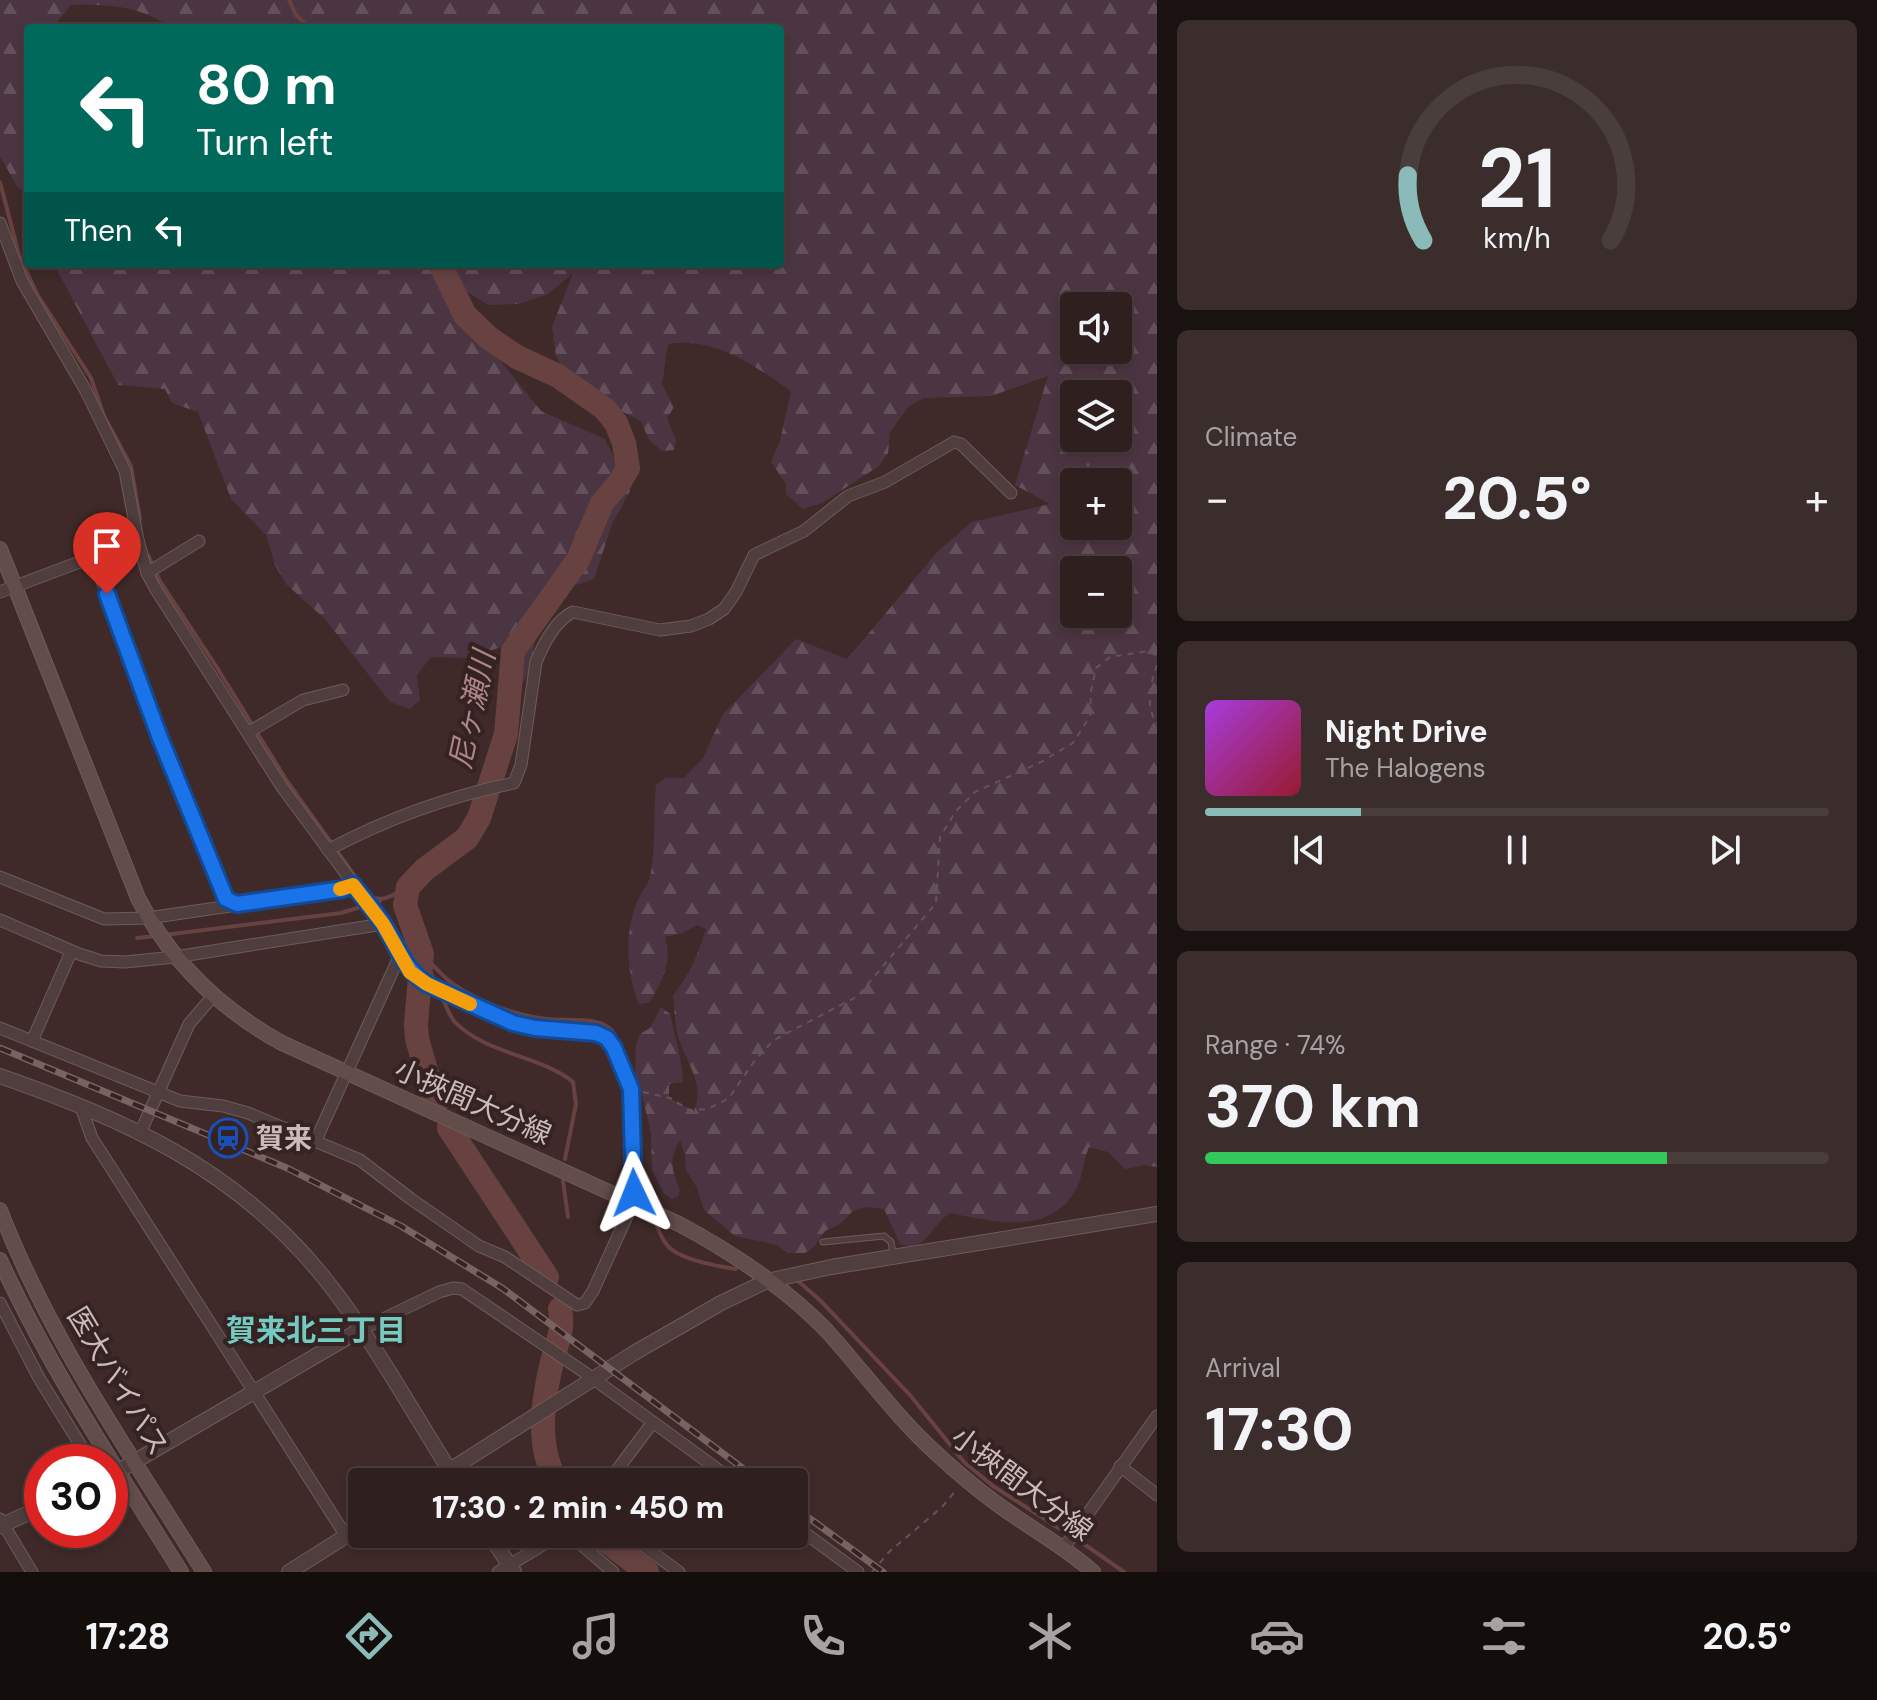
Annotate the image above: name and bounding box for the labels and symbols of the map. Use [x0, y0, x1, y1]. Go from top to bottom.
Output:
pin [73, 512, 141, 594]
water label: 尼ヶ瀬川 [440, 644, 504, 773]
street label: 小挾間大分線 [389, 1051, 557, 1153]
station icon: 賀来 [207, 1117, 249, 1159]
place label: 賀来 [256, 1120, 312, 1157]
position arrow [592, 1151, 676, 1235]
street label: 医大バイパス [59, 1300, 177, 1462]
district label: 賀来北三丁目 [226, 1311, 406, 1350]
street label: 小挾間大分線 [944, 1419, 1100, 1549]
speed limit sign: 30 [24, 1444, 128, 1548]

